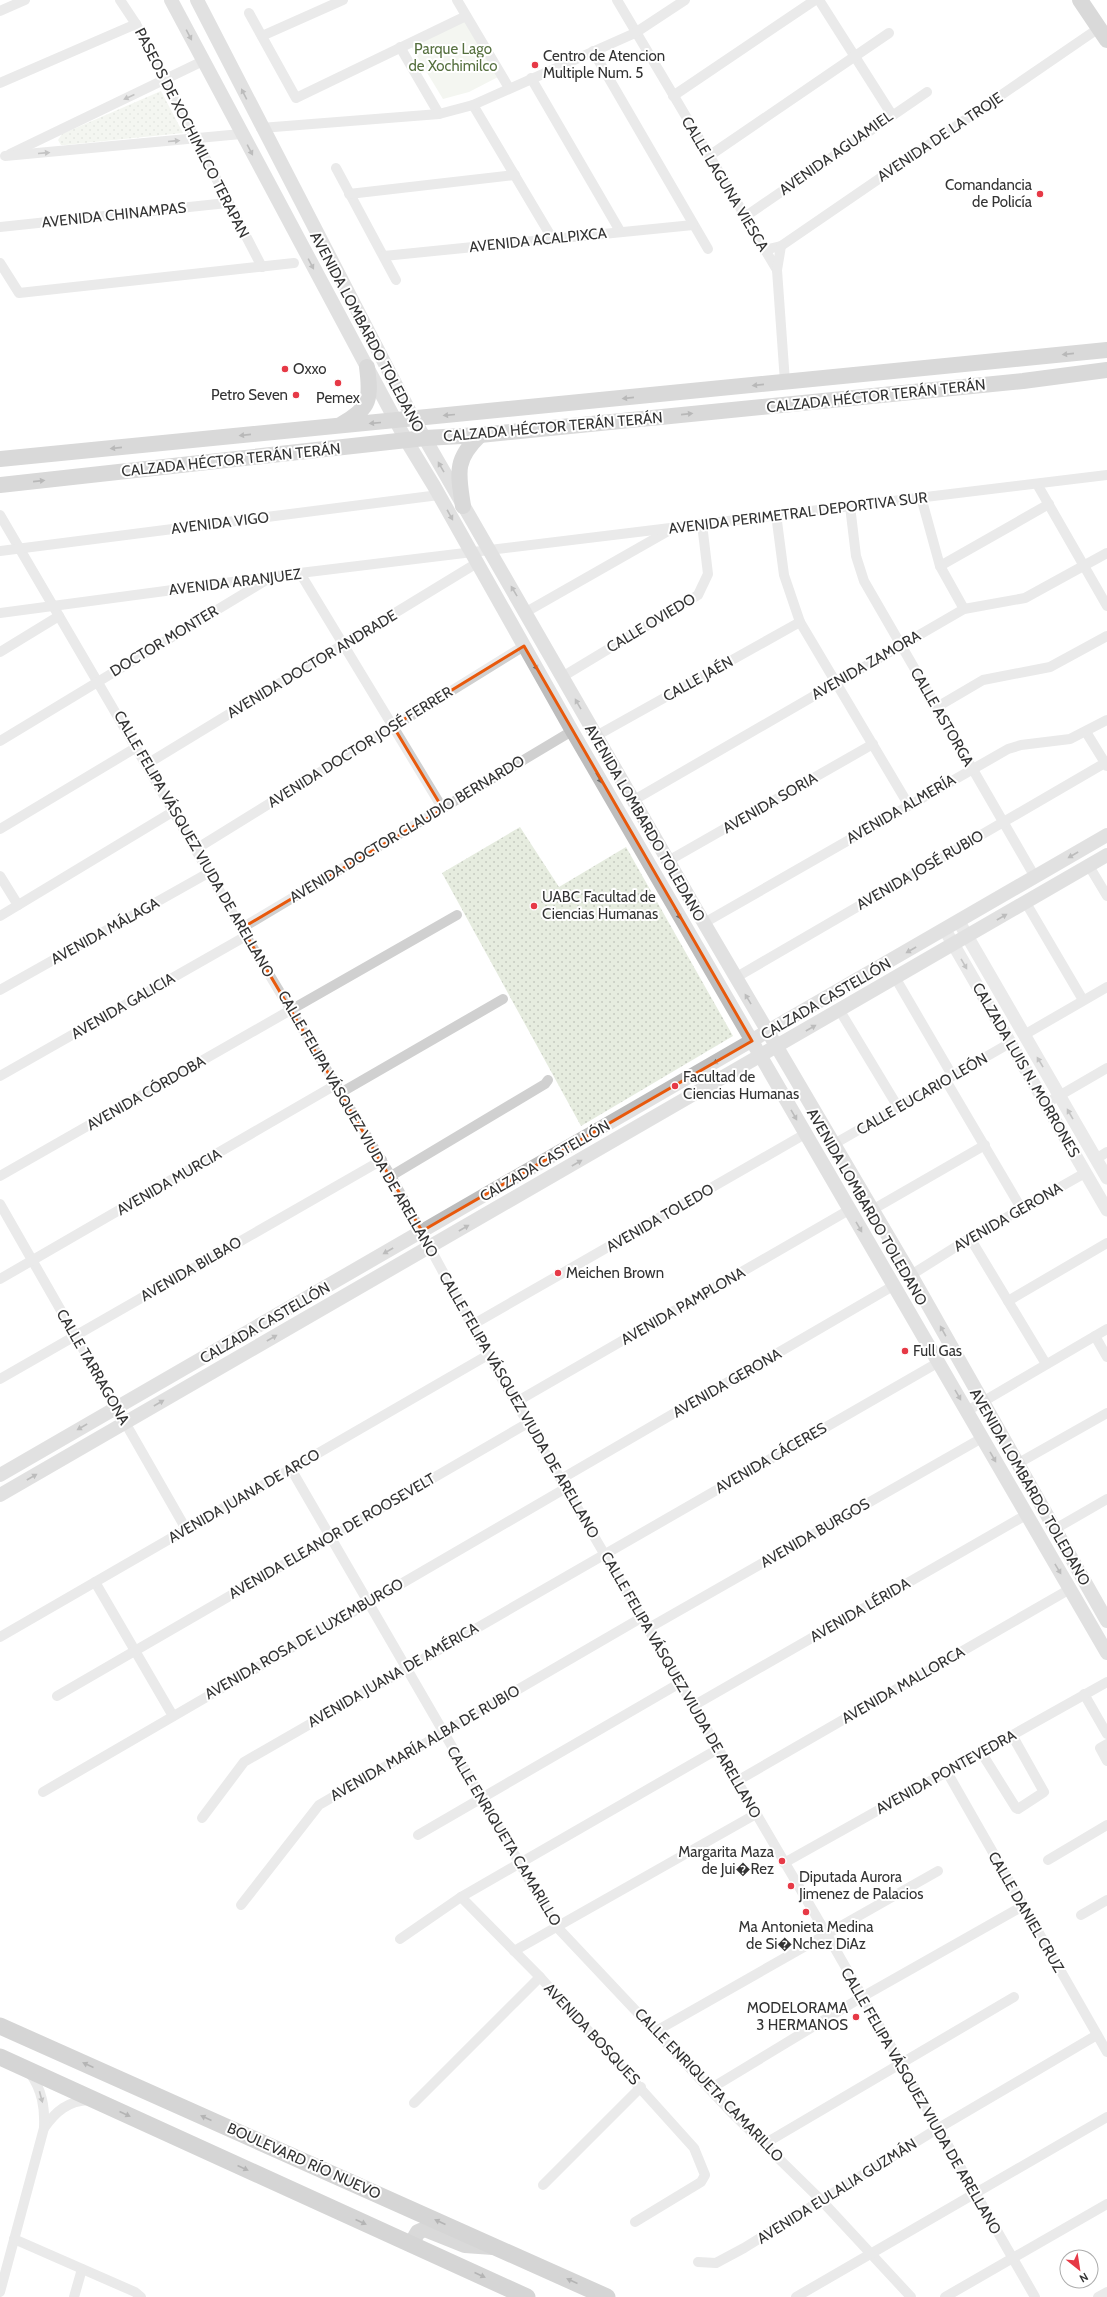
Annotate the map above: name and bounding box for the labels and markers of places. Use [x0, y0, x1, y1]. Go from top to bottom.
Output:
place label: Centro de Atencion Multiple Num. 5 [543, 47, 665, 82]
marker: Centro de Atencion Multiple Num. 5 [530, 60, 540, 70]
place label: Comandancia de Policía [945, 176, 1033, 211]
marker: Comandancia de Policía [1035, 189, 1045, 199]
place label: Oxxo [293, 360, 327, 378]
marker: Oxxo [280, 364, 290, 374]
marker: Pemex [333, 378, 343, 388]
place label: Petro Seven [211, 386, 288, 404]
place label: Pemex [316, 389, 360, 407]
marker: Petro Seven [291, 390, 301, 400]
place label: UABC Facultad de Ciencias Humanas [542, 888, 658, 923]
marker: UABC Facultad de Ciencias Humanas [529, 901, 539, 911]
place label: Facultad de Ciencias Humanas [683, 1068, 799, 1103]
marker: Facultad de Ciencias Humanas [670, 1081, 680, 1091]
place label: Meichen Brown [566, 1264, 664, 1282]
marker: Meichen Brown [553, 1268, 563, 1278]
place label: Full Gas [913, 1342, 962, 1360]
marker: Full Gas [900, 1346, 910, 1356]
place label: Margarita Maza de Jui�Rez [678, 1843, 775, 1878]
marker: Margarita Maza de Jui�Rez [777, 1856, 787, 1866]
place label: Diputada Aurora Jimenez de Palacios [798, 1868, 923, 1903]
marker: Diputada Aurora Jimenez de Palacios [786, 1881, 796, 1891]
marker: Ma Antonieta Medina de Si�Nchez DiAz [801, 1907, 811, 1917]
place label: Ma Antonieta Medina de Si�Nchez DiAz [738, 1918, 874, 1953]
place label: MODELORAMA 3 HERMANOS [747, 1999, 849, 2034]
marker: MODELORAMA 3 HERMANOS [851, 2012, 861, 2022]

